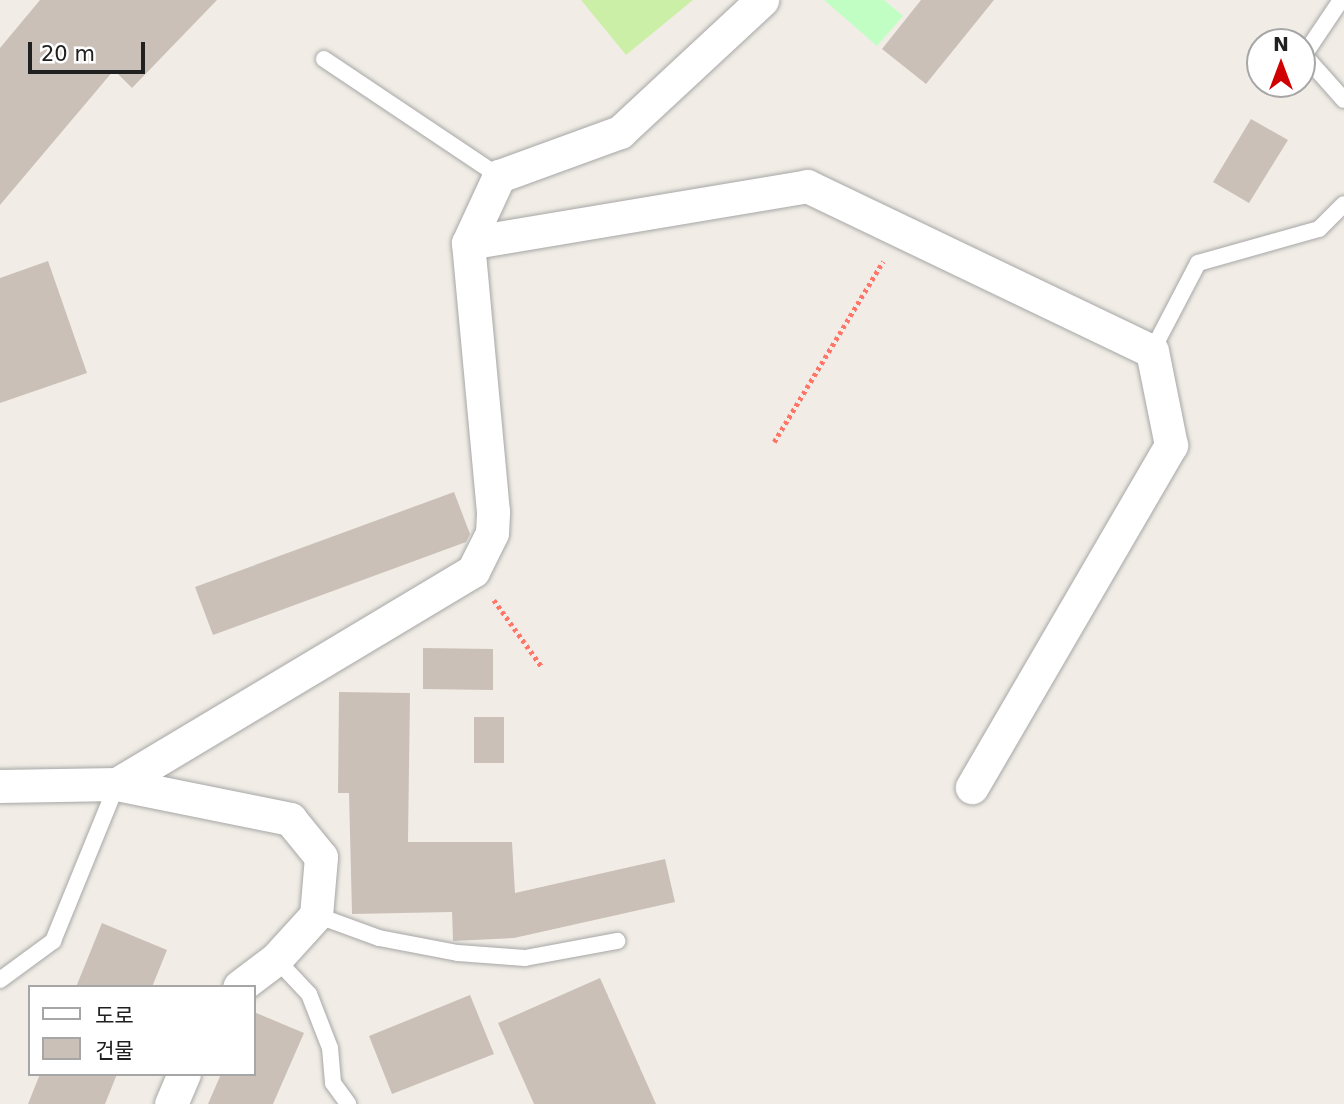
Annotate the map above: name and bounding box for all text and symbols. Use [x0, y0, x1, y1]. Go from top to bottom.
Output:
scale bar [32, 28, 149, 72]
north arrow [1246, 28, 1316, 98]
text: N [1273, 33, 1289, 55]
text: 20 m [41, 42, 95, 66]
legend [28, 985, 256, 1076]
text: 도로 [95, 1004, 134, 1028]
text: 건물 [95, 1039, 134, 1063]

